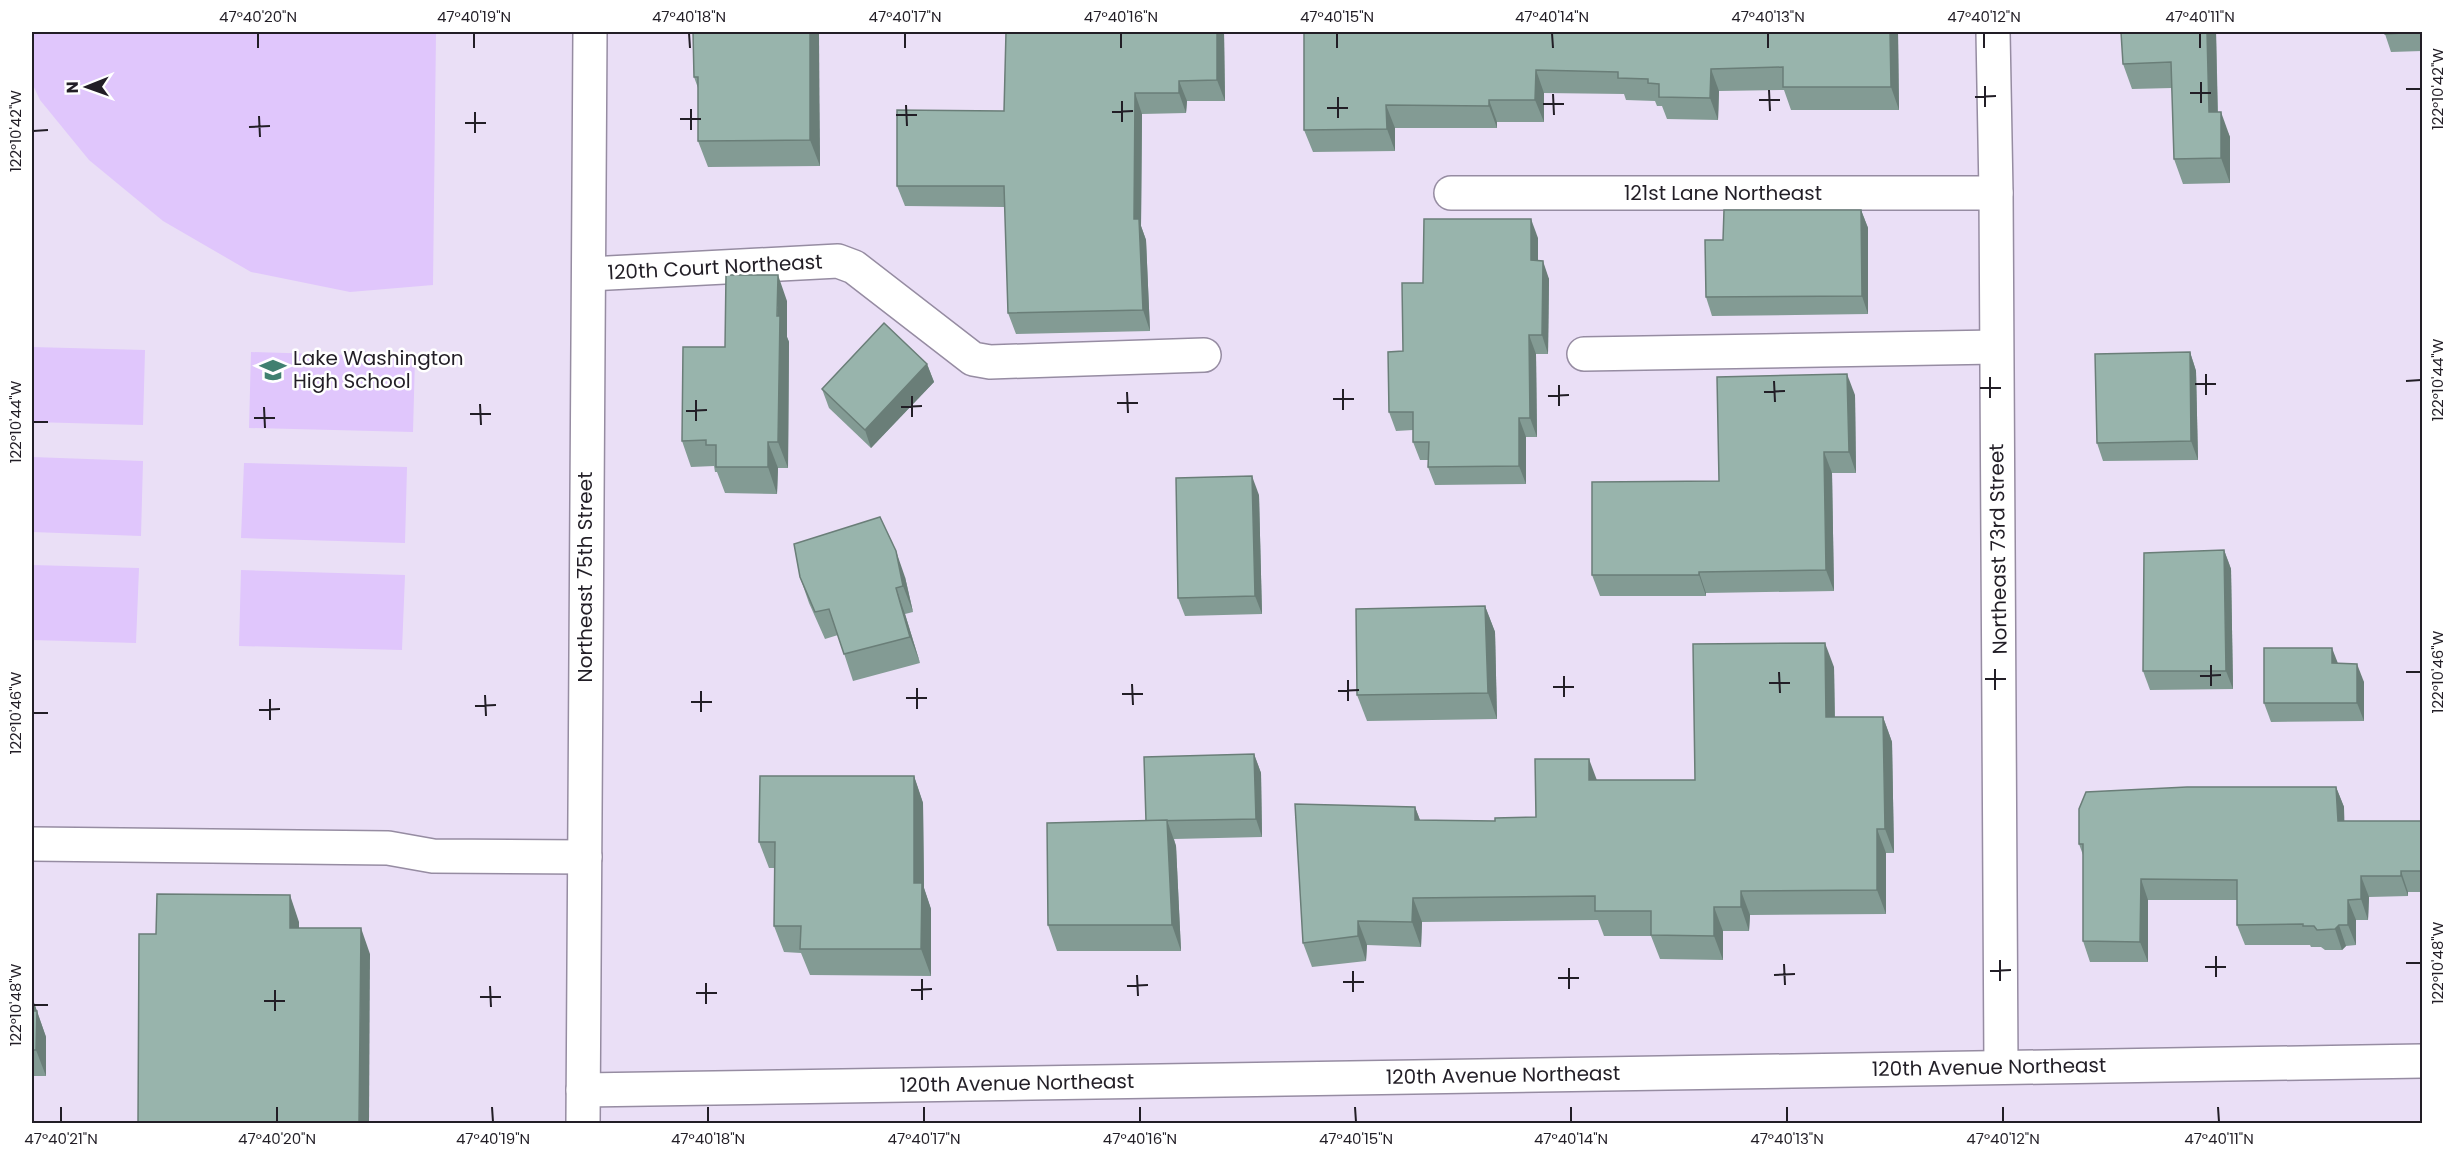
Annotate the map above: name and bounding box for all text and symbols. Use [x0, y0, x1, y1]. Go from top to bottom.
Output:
text: 47°40'20"N [219, 6, 297, 27]
text: 47°40'19"N [437, 6, 511, 27]
text: 47°40'18"N [652, 6, 726, 27]
text: 47°40'17"N [869, 6, 941, 27]
text: 47°40'16"N [1084, 6, 1158, 27]
text: 47°40'15"N [1300, 6, 1374, 27]
text: 47°40'14"N [1515, 6, 1589, 27]
text: 47°40'13"N [1731, 6, 1805, 27]
text: 47°40'12"N [1947, 6, 2021, 27]
text: 47°40'11"N [2165, 6, 2235, 27]
text: 122°10'42"W [2427, 48, 2448, 130]
north arrow [57, 57, 117, 117]
text: N [61, 81, 84, 93]
text: 122°10'42"W [5, 90, 26, 172]
street label: 121st Lane Northeast [1624, 179, 1822, 207]
street label: 120th Court Northeast [607, 247, 823, 287]
text: 122°10'44"W [2427, 338, 2448, 421]
place label: Lake Washington High School [293, 344, 464, 395]
school or university icon: Lake Washington High School [258, 355, 288, 385]
text: 122°10'44"W [5, 380, 26, 463]
street label: Northeast 73rd Street [1982, 443, 2014, 655]
street label: Northeast 75th Street [571, 472, 599, 682]
text: 122°10'46"W [2427, 630, 2448, 713]
text: 122°10'46"W [5, 671, 26, 754]
text: 122°10'48"W [2427, 921, 2448, 1004]
text: 122°10'48"W [5, 963, 26, 1046]
street label: 120th Avenue Northeast [1872, 1051, 2106, 1083]
street label: 120th Avenue Northeast [1386, 1059, 1620, 1091]
street label: 120th Avenue Northeast [900, 1067, 1134, 1099]
text: 47°40'21"N [24, 1128, 98, 1149]
text: 47°40'20"N [238, 1128, 316, 1149]
text: 47°40'19"N [456, 1128, 530, 1149]
text: 47°40'18"N [671, 1128, 745, 1149]
text: 47°40'17"N [888, 1128, 960, 1149]
text: 47°40'16"N [1103, 1128, 1177, 1149]
text: 47°40'15"N [1319, 1128, 1393, 1149]
text: 47°40'14"N [1534, 1128, 1608, 1149]
text: 47°40'13"N [1750, 1128, 1824, 1149]
text: 47°40'12"N [1966, 1128, 2040, 1149]
text: 47°40'11"N [2184, 1128, 2254, 1149]

